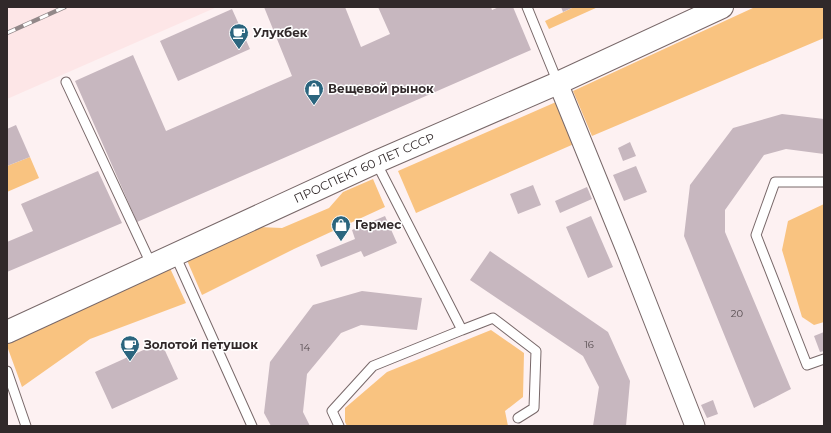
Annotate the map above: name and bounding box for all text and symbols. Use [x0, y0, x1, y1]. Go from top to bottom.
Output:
cafe icon: Улукбек [228, 22, 250, 50]
place label: Улукбек [253, 25, 308, 40]
shop icon: Вещевой рынок [303, 78, 325, 106]
place label: Вещевой рынок [328, 81, 434, 96]
street label: ПРОСПЕКТ 60 ЛЕТ СССР [291, 130, 437, 206]
shop icon: Гермес [330, 214, 352, 242]
place label: Гермес [355, 217, 401, 232]
house number: 20 [731, 307, 744, 320]
cafe icon: Золотой петушок [119, 334, 141, 362]
place label: Золотой петушок [143, 337, 258, 352]
house number: 16 [584, 338, 594, 351]
house number: 14 [300, 341, 310, 354]

